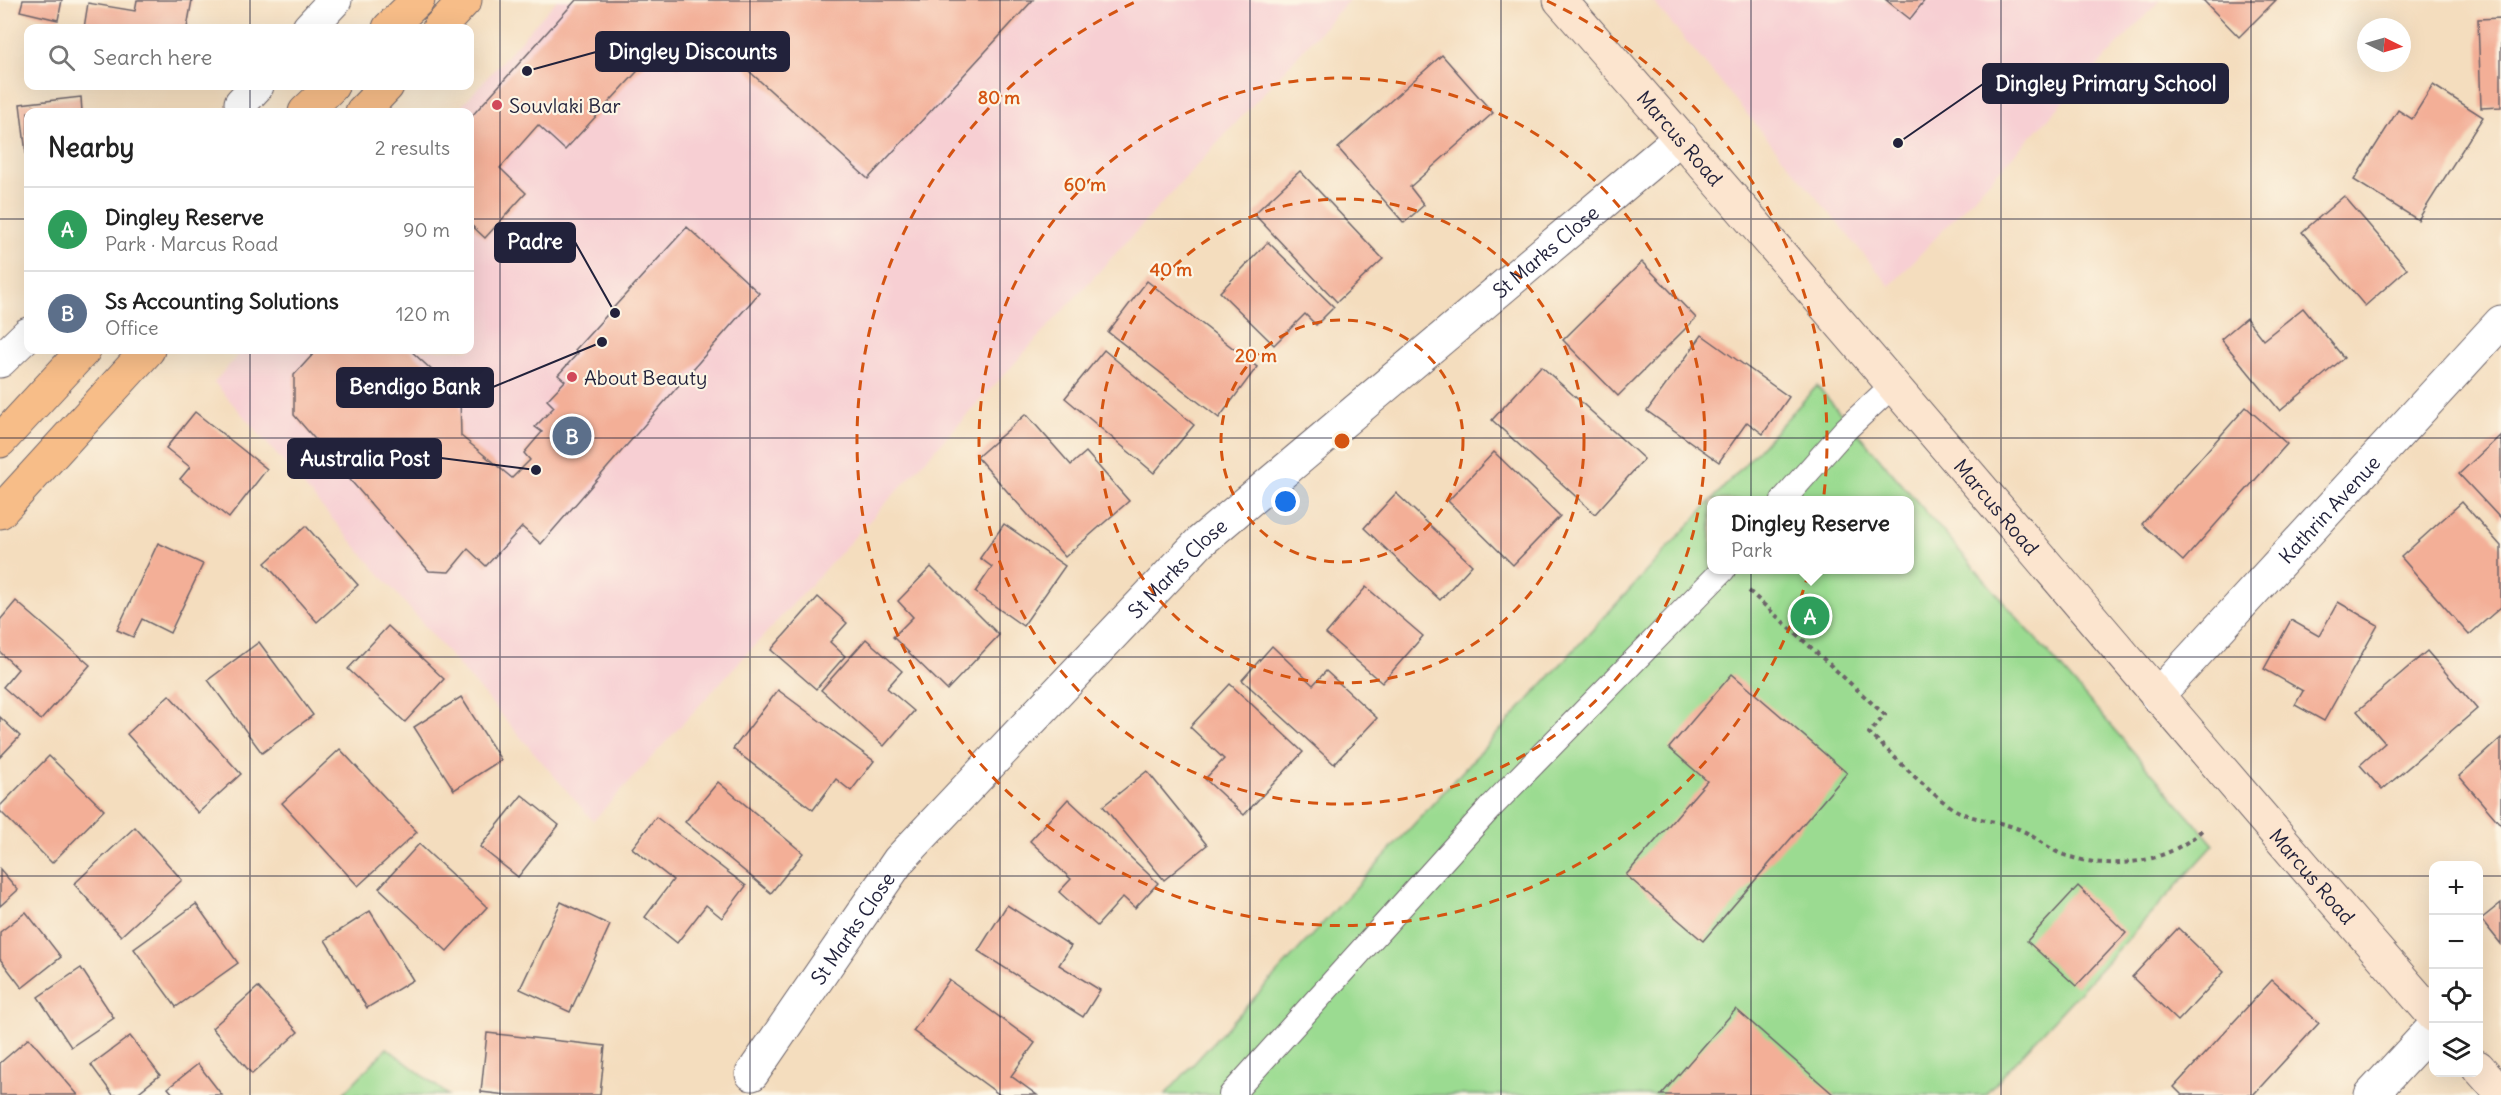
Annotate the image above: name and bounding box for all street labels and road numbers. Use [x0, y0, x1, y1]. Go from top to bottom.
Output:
street label: Marcus Road [1632, 85, 1729, 191]
street label: St Marks Close [1487, 199, 1603, 303]
street label: Kathrin Avenue [2273, 450, 2385, 568]
street label: Marcus Road [1949, 454, 2045, 560]
street label: St Marks Close [1122, 513, 1232, 623]
street label: Marcus Road [2265, 823, 2361, 929]
street label: St Marks Close [805, 867, 900, 989]

